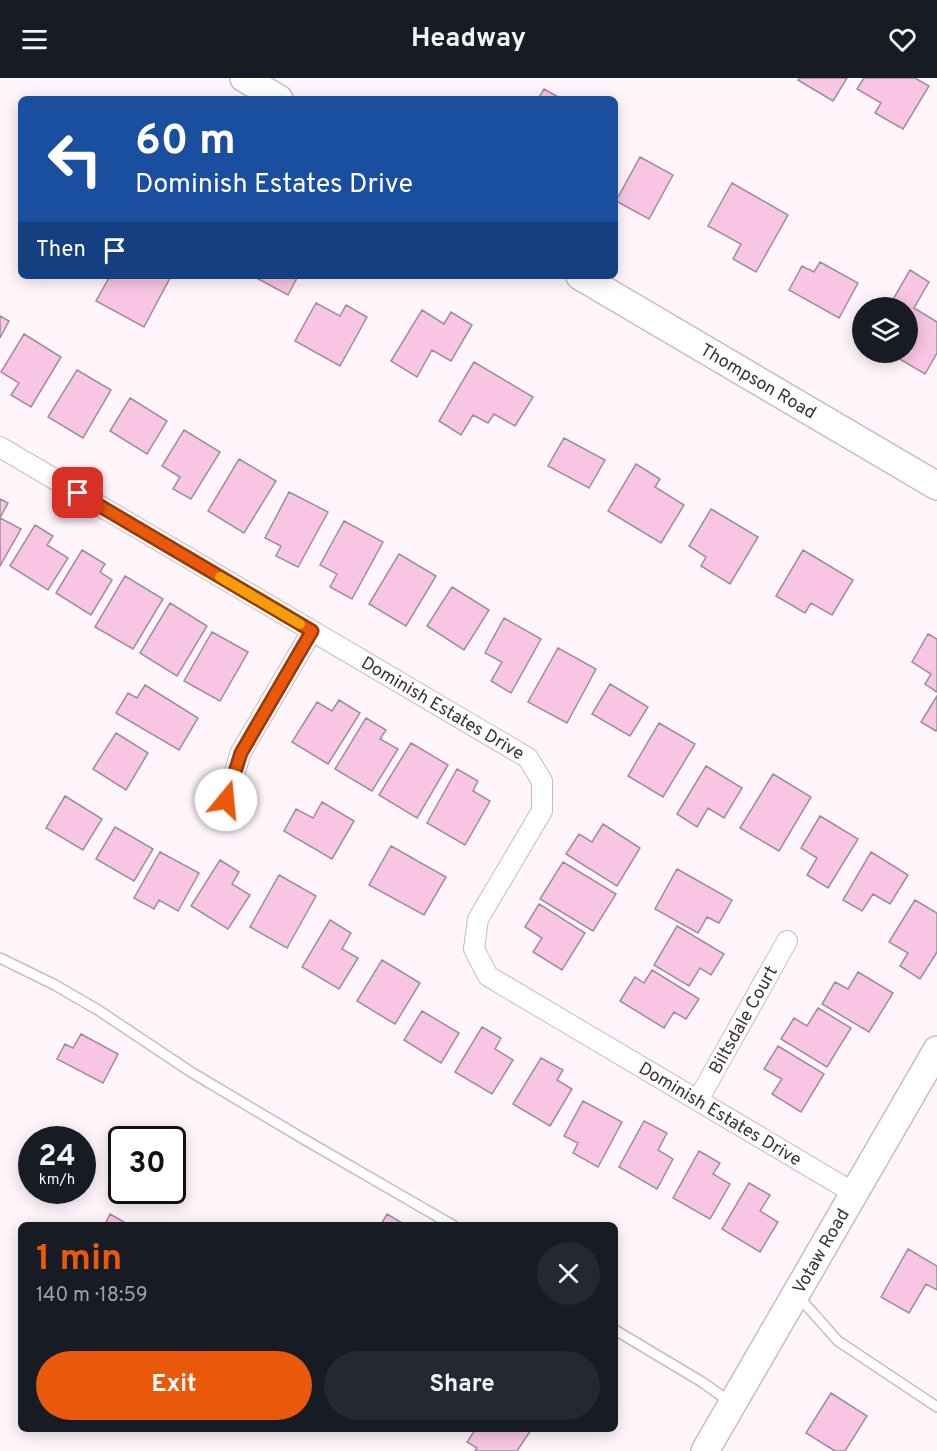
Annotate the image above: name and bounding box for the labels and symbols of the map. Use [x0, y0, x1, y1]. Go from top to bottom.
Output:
street label: Thompson Road [696, 339, 820, 425]
pin [52, 467, 103, 518]
street label: Dominish Estates Drive [356, 652, 528, 766]
position arrow [194, 768, 258, 832]
street label: Biltsdale Court [705, 962, 784, 1079]
street label: Dominish Estates Drive [634, 1058, 805, 1172]
speed limit sign: 30 [108, 1126, 186, 1204]
street label: Votaw Road [788, 1205, 856, 1299]

